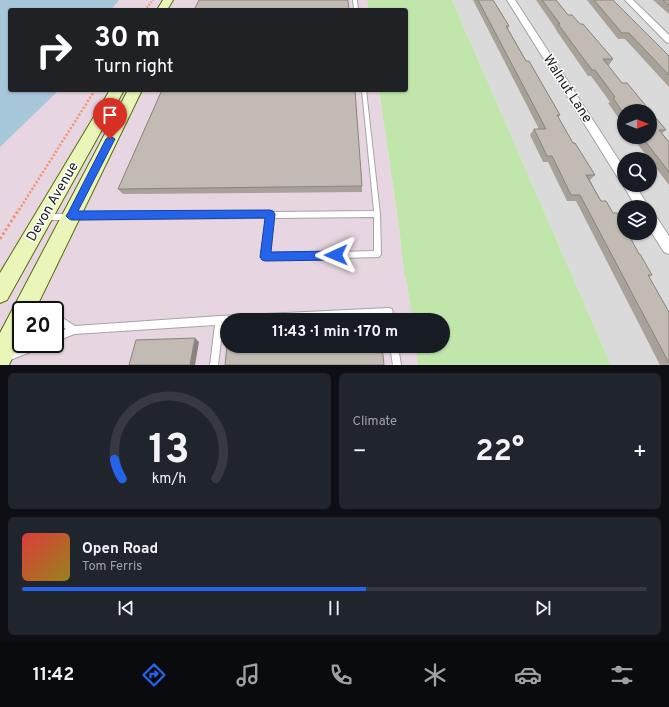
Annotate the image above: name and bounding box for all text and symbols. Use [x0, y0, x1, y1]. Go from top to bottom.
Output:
text: 30 m [94, 21, 160, 57]
icon: right [28, 24, 80, 76]
street label: Walnut Lane [539, 52, 595, 126]
text: Turn right [94, 56, 174, 79]
pin [93, 98, 127, 139]
icon: arrive [99, 104, 121, 126]
north arrow [617, 104, 657, 144]
map controls [617, 104, 657, 240]
button: search [617, 152, 657, 192]
street label: Devon Avenue [23, 159, 83, 245]
button: layers [617, 200, 657, 240]
position arrow [315, 234, 357, 276]
speed limit sign: 20 [12, 301, 64, 353]
text: 11:43 · 1 min · 170 m [272, 323, 398, 342]
text: Climate [353, 414, 397, 430]
text: 13 [148, 425, 190, 478]
text: 22° [475, 434, 524, 471]
text: − [353, 439, 367, 466]
text: + [633, 439, 647, 466]
text: km/h [152, 470, 187, 488]
text: Open Road [82, 540, 158, 559]
text: Tom Ferris [82, 559, 142, 575]
icon: previous [115, 597, 137, 619]
icon: pause [323, 597, 345, 619]
icon: next [532, 597, 554, 619]
icon: directions [140, 661, 168, 689]
icon: music [234, 661, 262, 689]
icon: phone [327, 661, 355, 689]
icon: climate [421, 661, 449, 689]
icon: car [514, 661, 542, 689]
icon: filters [608, 661, 636, 689]
text: 11:42 [33, 664, 74, 687]

